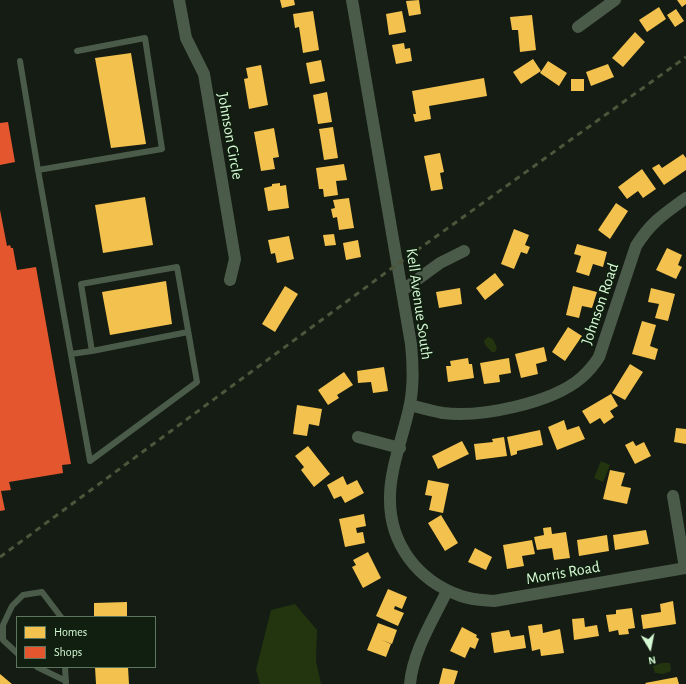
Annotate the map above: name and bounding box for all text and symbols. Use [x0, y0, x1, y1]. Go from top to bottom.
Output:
street label: Johnson Circle [213, 91, 247, 181]
street label: Kell Avenue South [402, 247, 436, 361]
street label: Johnson Road [577, 261, 623, 347]
street label: Morris Road [525, 557, 601, 589]
legend [16, 616, 156, 668]
text: Homes [54, 626, 87, 638]
north arrow [630, 628, 670, 668]
text: Shops [54, 646, 82, 658]
text: N [647, 654, 657, 666]

